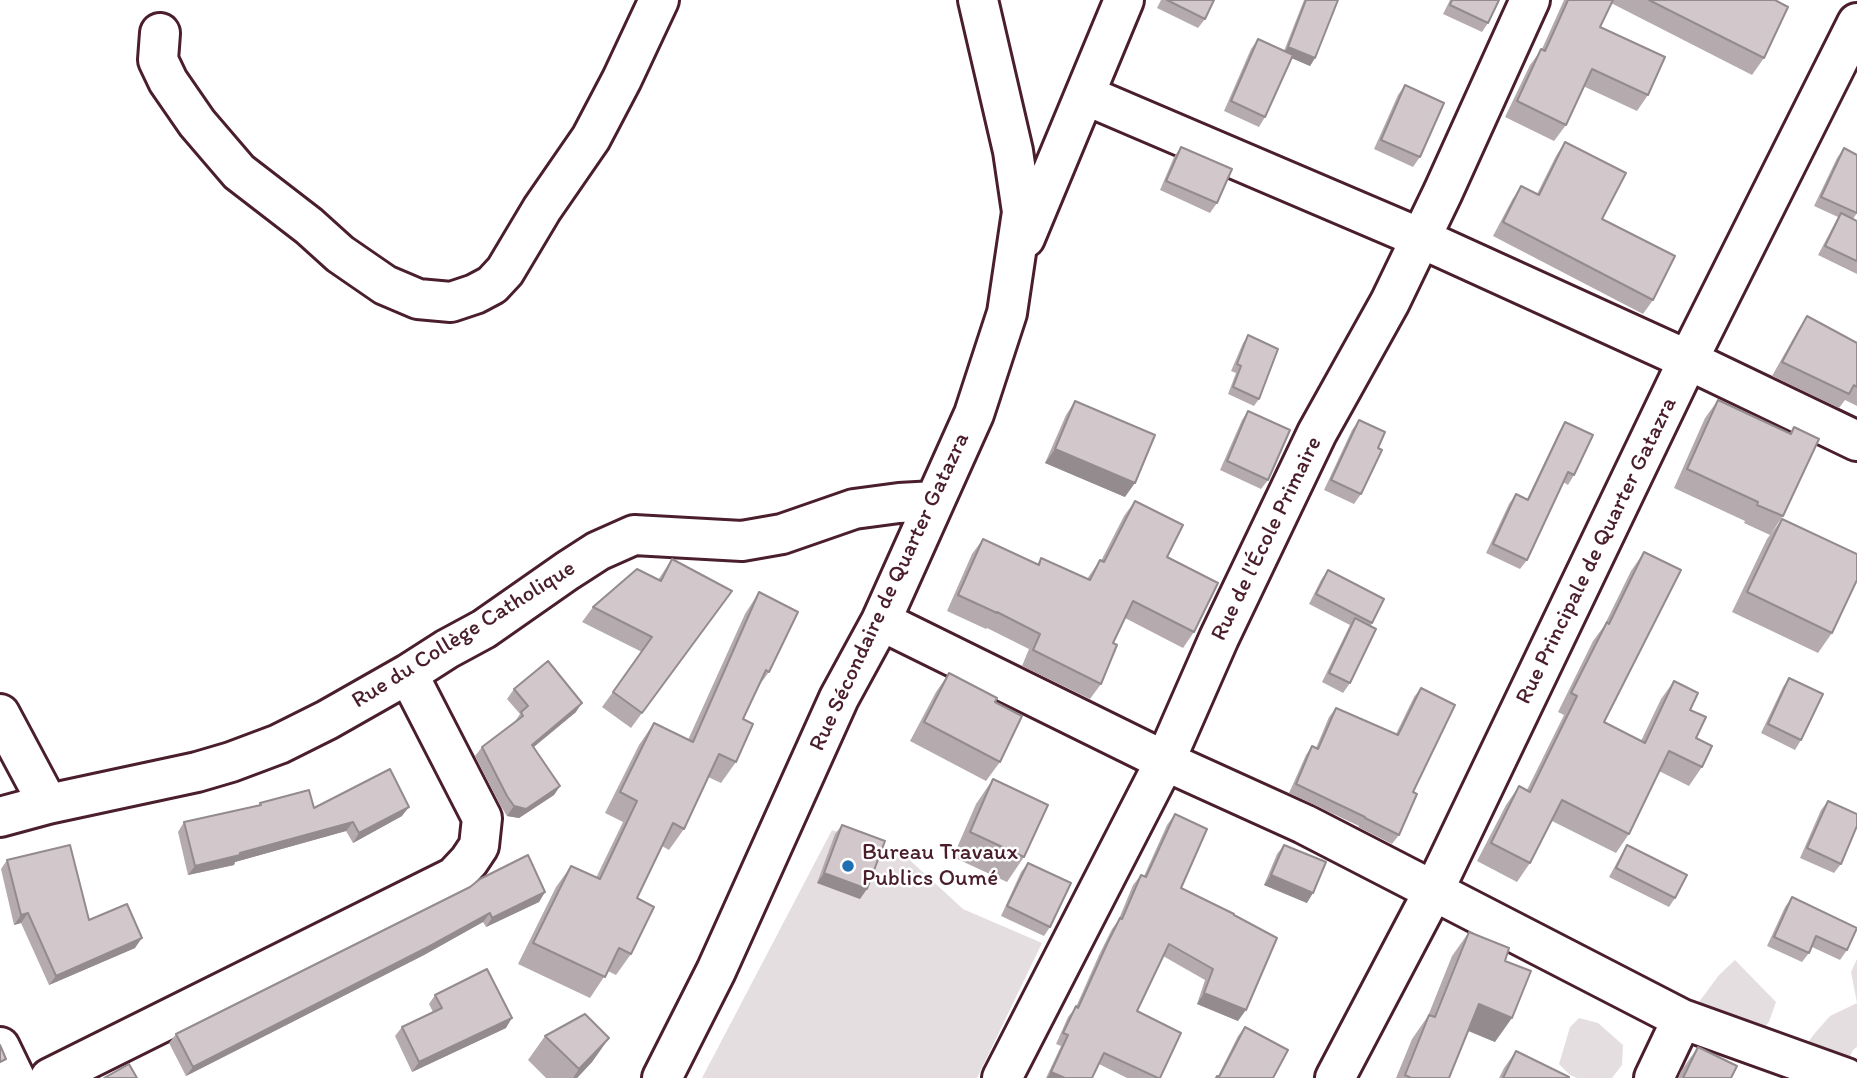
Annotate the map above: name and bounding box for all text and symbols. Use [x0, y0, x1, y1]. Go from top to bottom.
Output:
street label: Rue Principale de Quarter Gatazra [1510, 393, 1684, 709]
street label: Rue Sécondaire de Quarter Gatazra [804, 428, 976, 756]
street label: Rue de l'École Primaire [1206, 432, 1328, 646]
street label: Rue du Collège Catholique [347, 555, 581, 715]
place label: Bureau Travaux Publics Oumé [862, 839, 1018, 893]
marker: Bureau Travaux Publics Oumé [840, 858, 856, 874]

